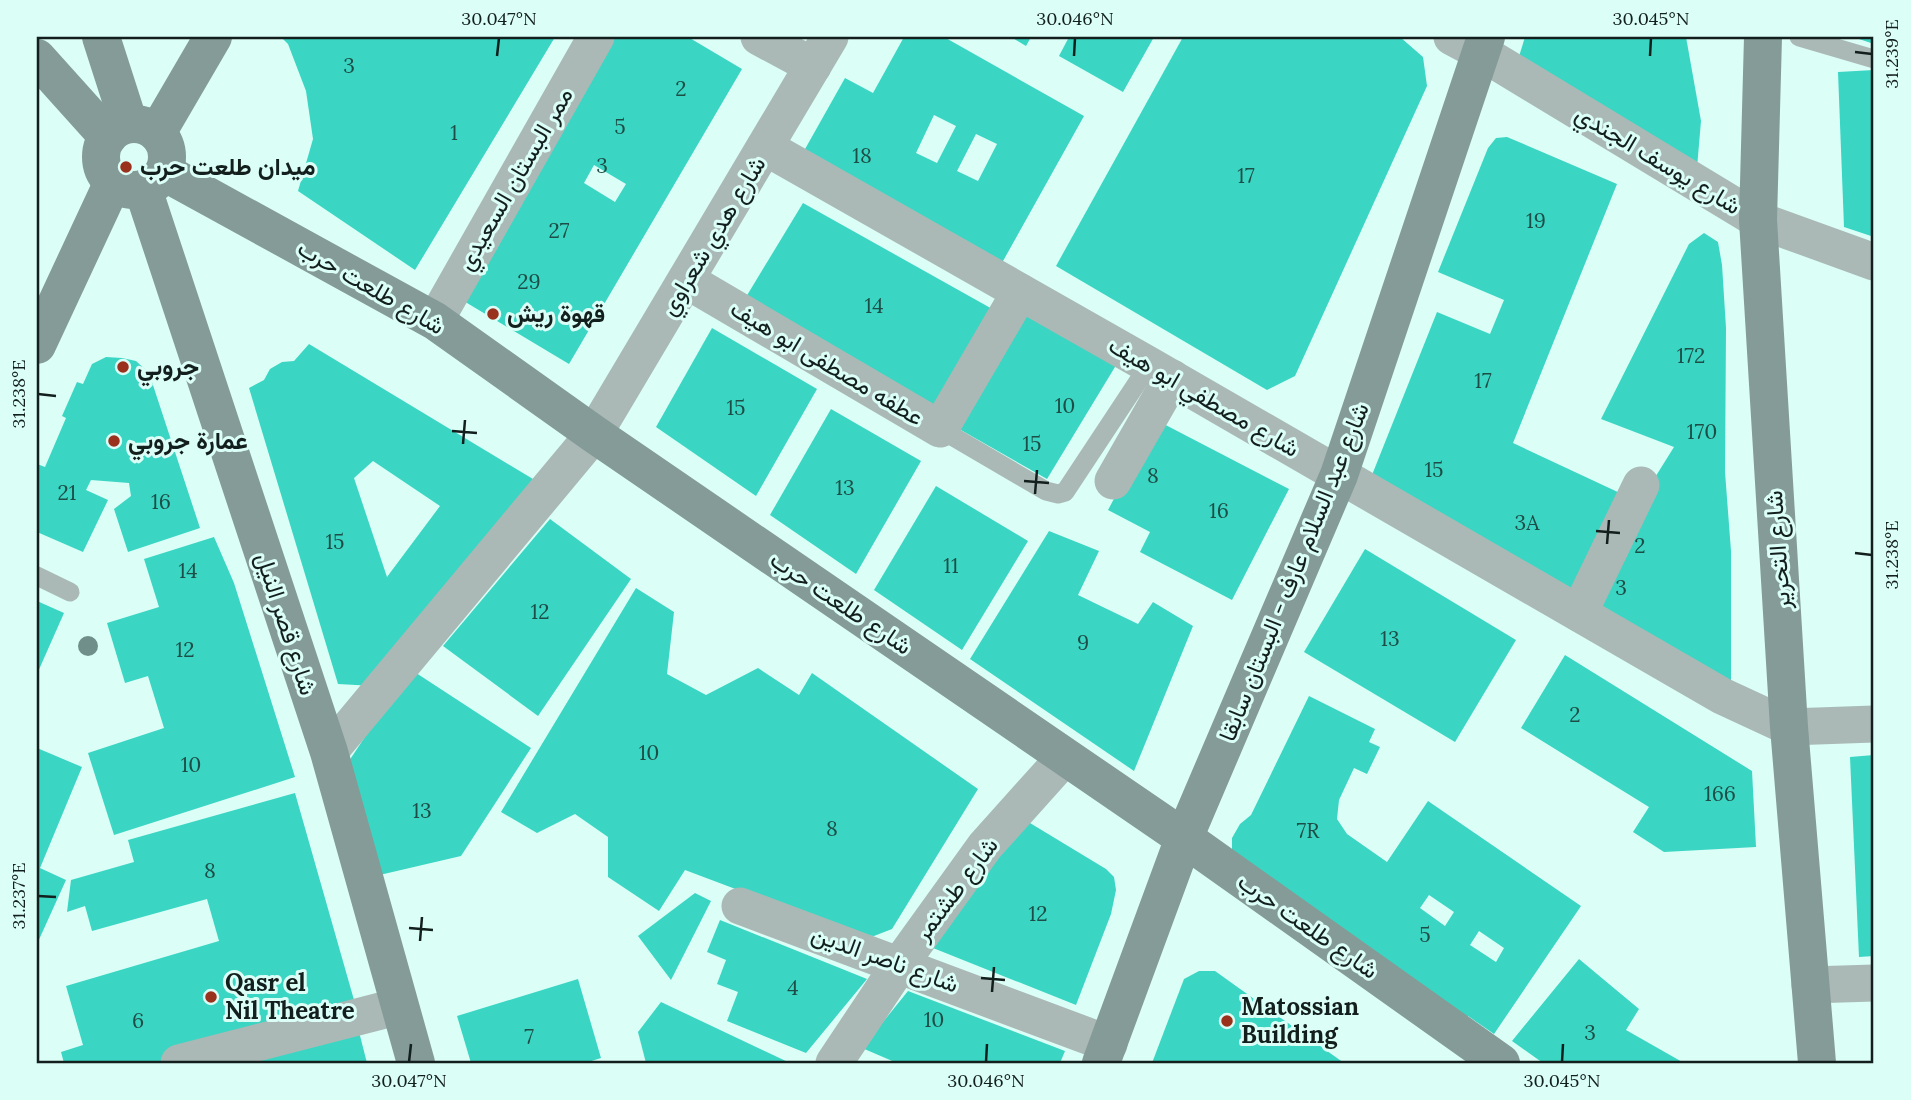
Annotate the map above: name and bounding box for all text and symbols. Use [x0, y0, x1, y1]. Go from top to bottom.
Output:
text: 30.047°N [461, 7, 537, 30]
text: 30.046°N [1036, 7, 1114, 30]
text: 30.045°N [1613, 7, 1689, 30]
text: 31.239°E [1880, 19, 1903, 89]
house number: 3 [343, 52, 355, 79]
house number: 2 [675, 75, 687, 102]
street label: ممر البستان السعيدي [450, 82, 583, 278]
street label: شارع يوسف الجندي [1568, 98, 1747, 225]
house number: 5 [614, 113, 626, 140]
house number: 1 [450, 119, 458, 146]
house number: 18 [852, 142, 872, 169]
street label: شارع هدي شعراوي [653, 150, 776, 323]
place label: ميدان طلعت حرب [140, 151, 316, 182]
house number: 3 [596, 152, 608, 179]
marker: ميدان طلعت حرب [118, 159, 134, 175]
house number: 17 [1237, 162, 1255, 189]
house number: 19 [1526, 207, 1546, 234]
house number: 27 [549, 217, 570, 244]
street label: شارع طلعت حرب [292, 232, 450, 342]
house number: 29 [517, 268, 541, 295]
house number: 14 [864, 292, 884, 319]
street label: عطفه مصطفى ابو هيف [725, 293, 930, 433]
place label: قهوة ريش [507, 298, 605, 329]
marker: قهوة ريش [485, 306, 501, 322]
street label: شارع مصطفي ابو هيف [1101, 329, 1305, 467]
house number: 172 [1677, 342, 1705, 369]
place label: جروبي [137, 351, 199, 387]
text: 31.238°E [7, 359, 30, 429]
marker: جروبي [115, 359, 131, 375]
house number: 17 [1474, 367, 1492, 394]
house number: 10 [1055, 392, 1075, 419]
house number: 15 [726, 394, 746, 421]
street label: شارع عبد السلام عارف - البستان سابقا [1211, 398, 1377, 746]
house number: 170 [1687, 418, 1717, 445]
place label: عمارة جروبي [128, 425, 248, 461]
house number: 15 [1022, 430, 1042, 457]
marker: عمارة جروبي [106, 433, 122, 449]
house number: 15 [1424, 456, 1444, 483]
house number: 8 [1147, 462, 1159, 489]
house number: 13 [835, 474, 855, 501]
house number: 21 [58, 479, 76, 506]
house number: 16 [151, 488, 171, 515]
street label: شارع التحرير [1758, 490, 1798, 611]
house number: 16 [1209, 497, 1229, 524]
house number: 3A [1515, 509, 1540, 536]
text: 31.238°E [1880, 520, 1903, 590]
house number: 15 [325, 528, 345, 555]
house number: 2 [1634, 532, 1646, 559]
street label: شارع طلعت حرب [764, 544, 918, 662]
street label: شارع قصر النيل [248, 549, 324, 699]
house number: 11 [943, 552, 959, 579]
house number: 14 [178, 557, 198, 584]
house number: 3 [1615, 574, 1627, 601]
house number: 12 [531, 598, 549, 625]
house number: 13 [1380, 625, 1400, 652]
house number: 9 [1077, 629, 1089, 656]
house number: 12 [176, 636, 194, 663]
house number: 2 [1569, 701, 1581, 728]
house number: 10 [639, 739, 659, 766]
house number: 10 [181, 751, 201, 778]
house number: 166 [1704, 780, 1736, 807]
house number: 13 [412, 797, 432, 824]
house number: 8 [826, 815, 838, 842]
house number: 7R [1297, 817, 1320, 844]
street label: شارع طشتمر [906, 831, 1006, 948]
house number: 8 [204, 857, 216, 884]
text: 31.237°E [7, 863, 30, 929]
street label: شارع طلعت حرب [1231, 866, 1385, 986]
house number: 12 [1029, 900, 1047, 927]
street label: شارع ناصر الدين [807, 918, 963, 1000]
house number: 5 [1419, 921, 1431, 948]
place label: Qasr el Nil Theatre [225, 967, 355, 1026]
house number: 4 [787, 974, 799, 1001]
marker: Qasr el Nil Theatre [203, 989, 219, 1005]
place label: Matossian Building [1241, 991, 1359, 1050]
house number: 10 [924, 1006, 944, 1033]
house number: 6 [132, 1007, 144, 1034]
marker: Matossian Building [1219, 1013, 1235, 1029]
house number: 3 [1584, 1019, 1596, 1046]
house number: 7 [524, 1023, 534, 1050]
text: 30.047°N [371, 1069, 447, 1092]
text: 30.046°N [947, 1069, 1025, 1092]
text: 30.045°N [1524, 1069, 1600, 1092]

